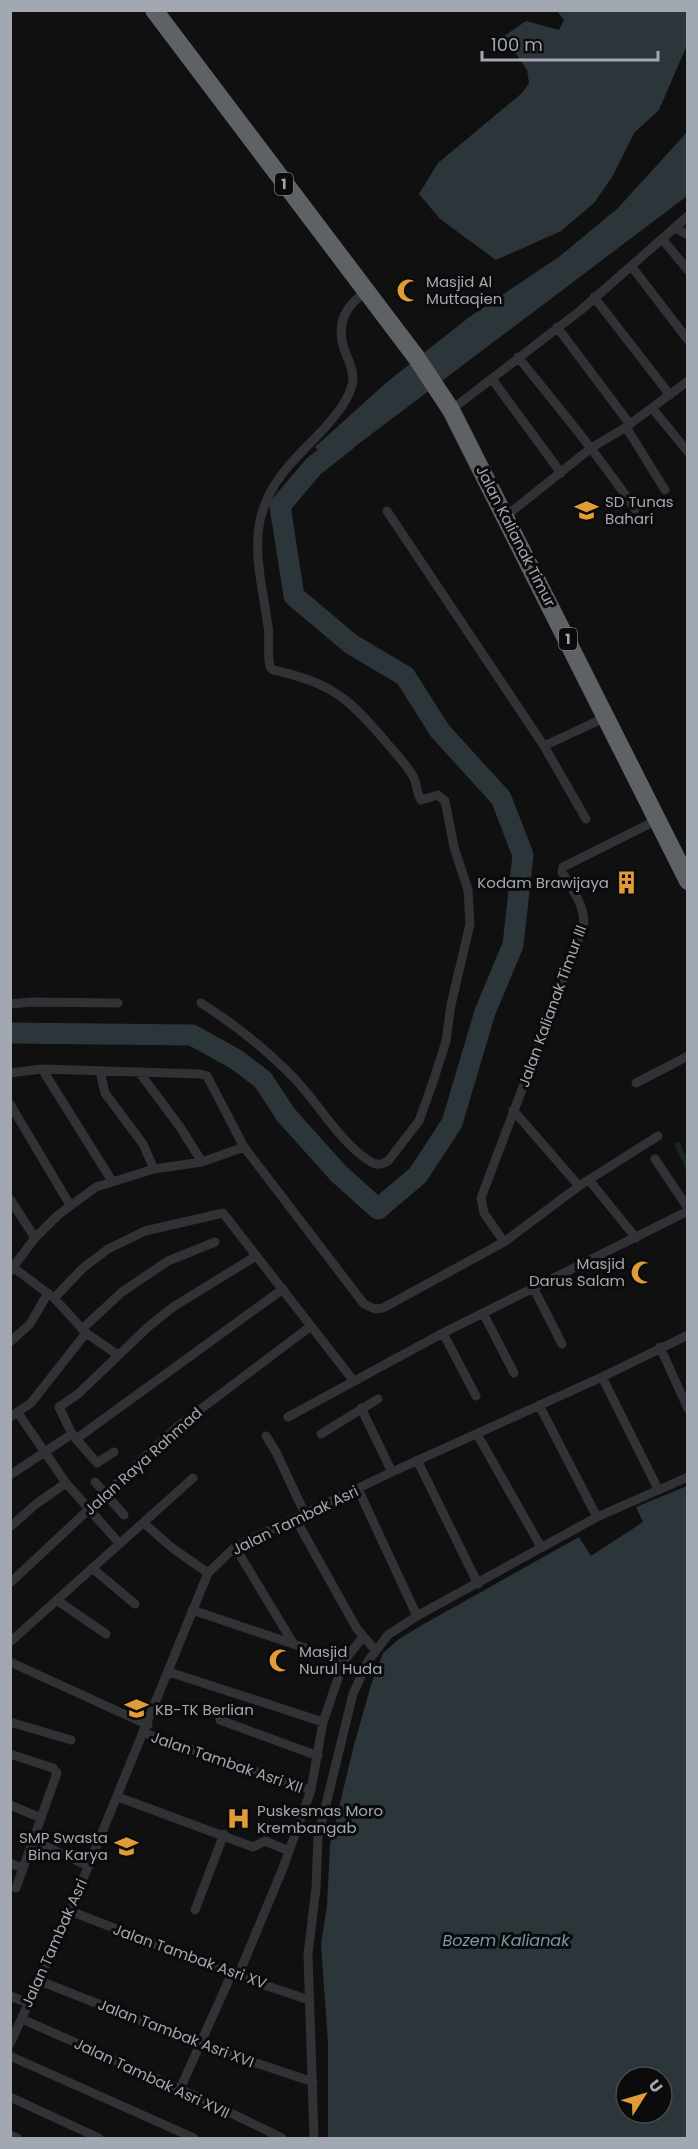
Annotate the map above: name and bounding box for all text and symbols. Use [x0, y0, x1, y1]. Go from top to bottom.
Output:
scale bar [482, 24, 658, 62]
text: 100 m [491, 32, 543, 57]
road number: 1 [275, 173, 293, 195]
place label: Masjid Al Muttaqien [426, 271, 502, 309]
mosque icon: Masjid Al Muttaqien [395, 277, 421, 303]
street label: Jalan Kalianak Timur [471, 462, 561, 611]
place label: SD Tunas Bahari [605, 491, 674, 529]
school or university icon: SD Tunas Bahari [574, 497, 600, 523]
road number: 1 [559, 628, 577, 650]
building icon: Kodam Brawijaya [614, 869, 640, 895]
place label: Kodam Brawijaya [477, 872, 609, 893]
street label: Jalan Kalianak Timur III [513, 922, 591, 1090]
place label: Masjid Darus Salam [529, 1253, 625, 1291]
mosque icon: Masjid Darus Salam [630, 1259, 656, 1285]
street label: Jalan Raya Rahmad [80, 1402, 206, 1520]
street label: Jalan Tambak Asri [228, 1480, 362, 1560]
place label: Masjid Nurul Huda [299, 1641, 382, 1679]
mosque icon: Masjid Nurul Huda [268, 1647, 294, 1673]
school or university icon: KB-TK Berlian [124, 1696, 150, 1722]
place label: KB-TK Berlian [155, 1699, 254, 1720]
street label: Jalan Tambak Asri XII [148, 1726, 306, 1798]
place label: Puskesmas Moro Krembangab [257, 1800, 383, 1838]
hospital icon: Puskesmas Moro Krembangab [226, 1806, 252, 1832]
place label: SMP Swasta Bina Karya [19, 1827, 108, 1865]
school or university icon: SMP Swasta Bina Karya [113, 1833, 139, 1859]
street label: Jalan Tambak Asri [16, 1875, 92, 2011]
street label: Jalan Tambak Asri XV [110, 1918, 270, 1994]
water label: Bozem Kalianak [443, 1929, 570, 1952]
street label: Jalan Tambak Asri XVI [95, 1994, 257, 2072]
street label: Jalan Tambak Asri XVII [71, 2033, 233, 2123]
north arrow [614, 2065, 674, 2125]
text: U [643, 2075, 668, 2098]

